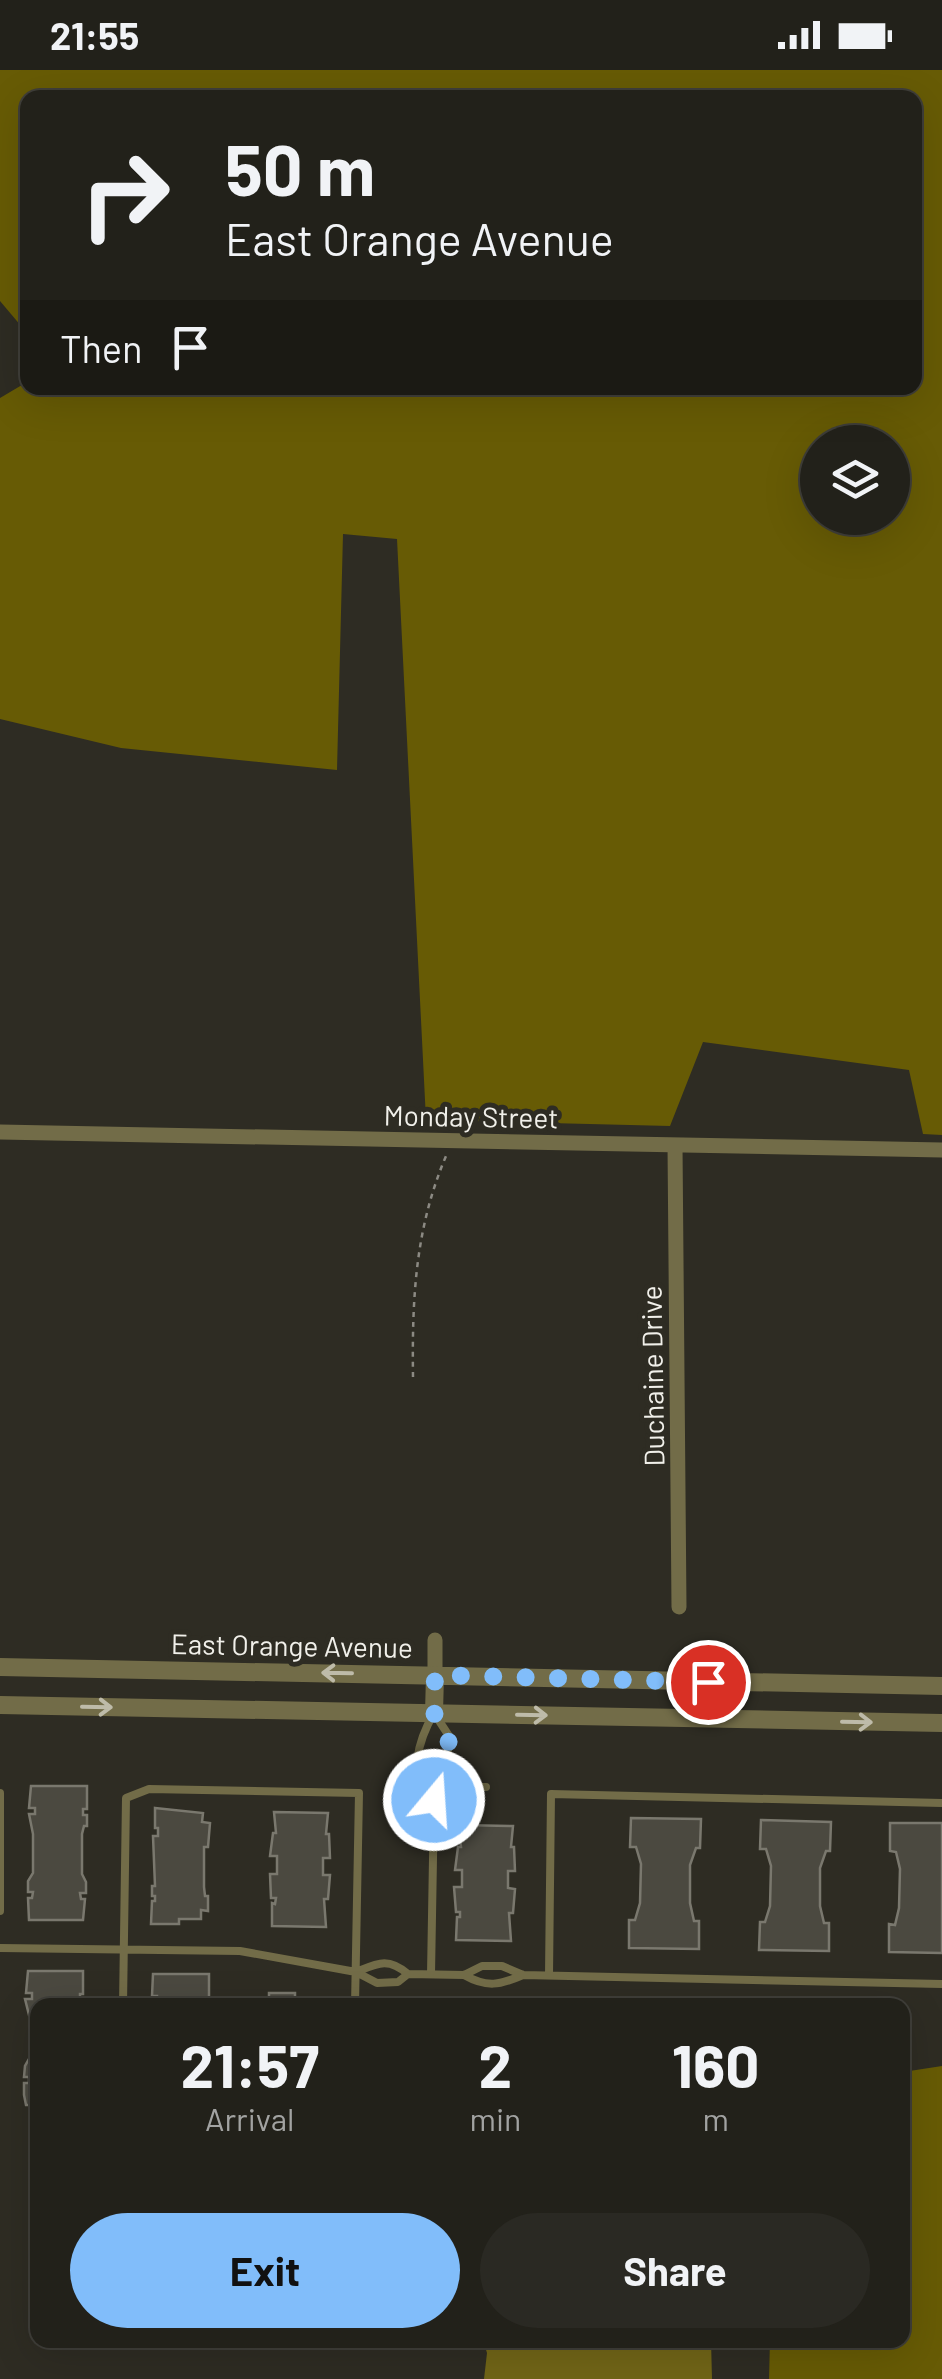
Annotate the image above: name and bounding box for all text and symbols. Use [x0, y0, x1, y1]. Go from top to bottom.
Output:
text: 21:55 [50, 12, 139, 58]
text: 50 m [225, 126, 375, 210]
icon: right [60, 130, 190, 260]
text: East Orange Avenue [225, 211, 614, 265]
icon: arrive [163, 320, 218, 375]
text: Then [60, 325, 143, 371]
map controls [800, 425, 910, 535]
button: layers [800, 425, 910, 535]
street label: Monday Street [383, 1097, 559, 1135]
street label: Duchaine Drive [633, 1285, 671, 1467]
street label: East Orange Avenue [171, 1626, 413, 1664]
pin [666, 1640, 751, 1725]
icon: arrive [681, 1655, 736, 1710]
one-way arrow [322, 1664, 354, 1683]
one-way arrow [81, 1698, 113, 1717]
one-way arrow [515, 1706, 547, 1725]
one-way arrow [840, 1712, 872, 1731]
position arrow [382, 1748, 486, 1852]
text: 21:57 [181, 2028, 319, 2100]
text: 2 [479, 2028, 512, 2100]
text: 160 [672, 2028, 759, 2100]
text: Arrival [205, 2099, 294, 2137]
text: min [469, 2099, 521, 2137]
text: m [702, 2099, 729, 2137]
button: Exit [70, 2213, 460, 2328]
button: Share [480, 2213, 870, 2328]

